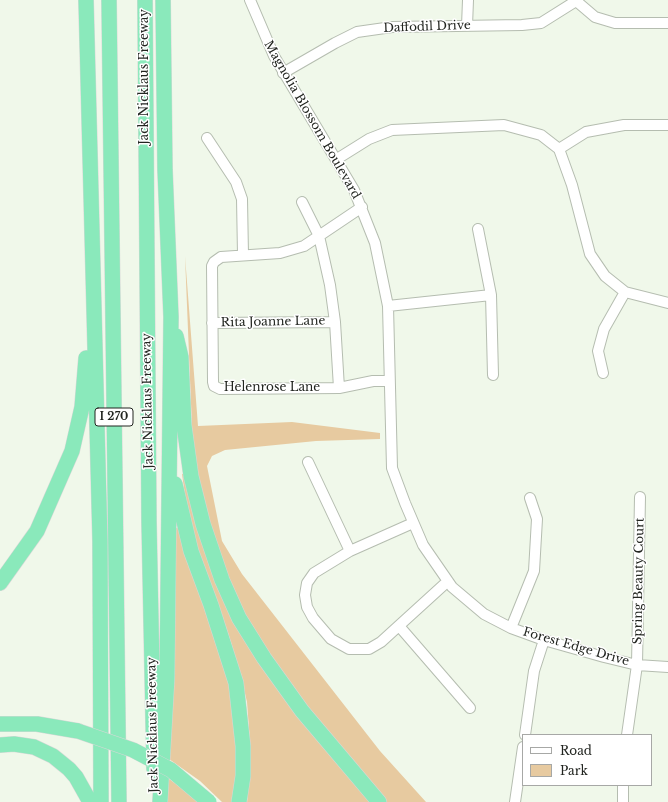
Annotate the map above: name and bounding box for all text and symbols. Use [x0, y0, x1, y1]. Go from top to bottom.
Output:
street label: Jack Nicklaus Freeway [138, 9, 152, 145]
street label: Daffodil Drive [383, 18, 471, 36]
street label: Magnolia Blossom Boulevard [261, 38, 363, 202]
street label: Rita Joanne Lane [221, 314, 325, 330]
street label: Jack Nicklaus Freeway [140, 333, 156, 469]
street label: Helenrose Lane [224, 381, 320, 395]
road number: I 270 [95, 408, 133, 426]
street label: Spring Beauty Court [631, 518, 647, 644]
street label: Forest Edge Drive [521, 625, 631, 669]
street label: Jack Nicklaus Freeway [145, 657, 161, 793]
legend [522, 734, 652, 786]
text: Road [560, 743, 592, 758]
text: Park [560, 763, 588, 778]

